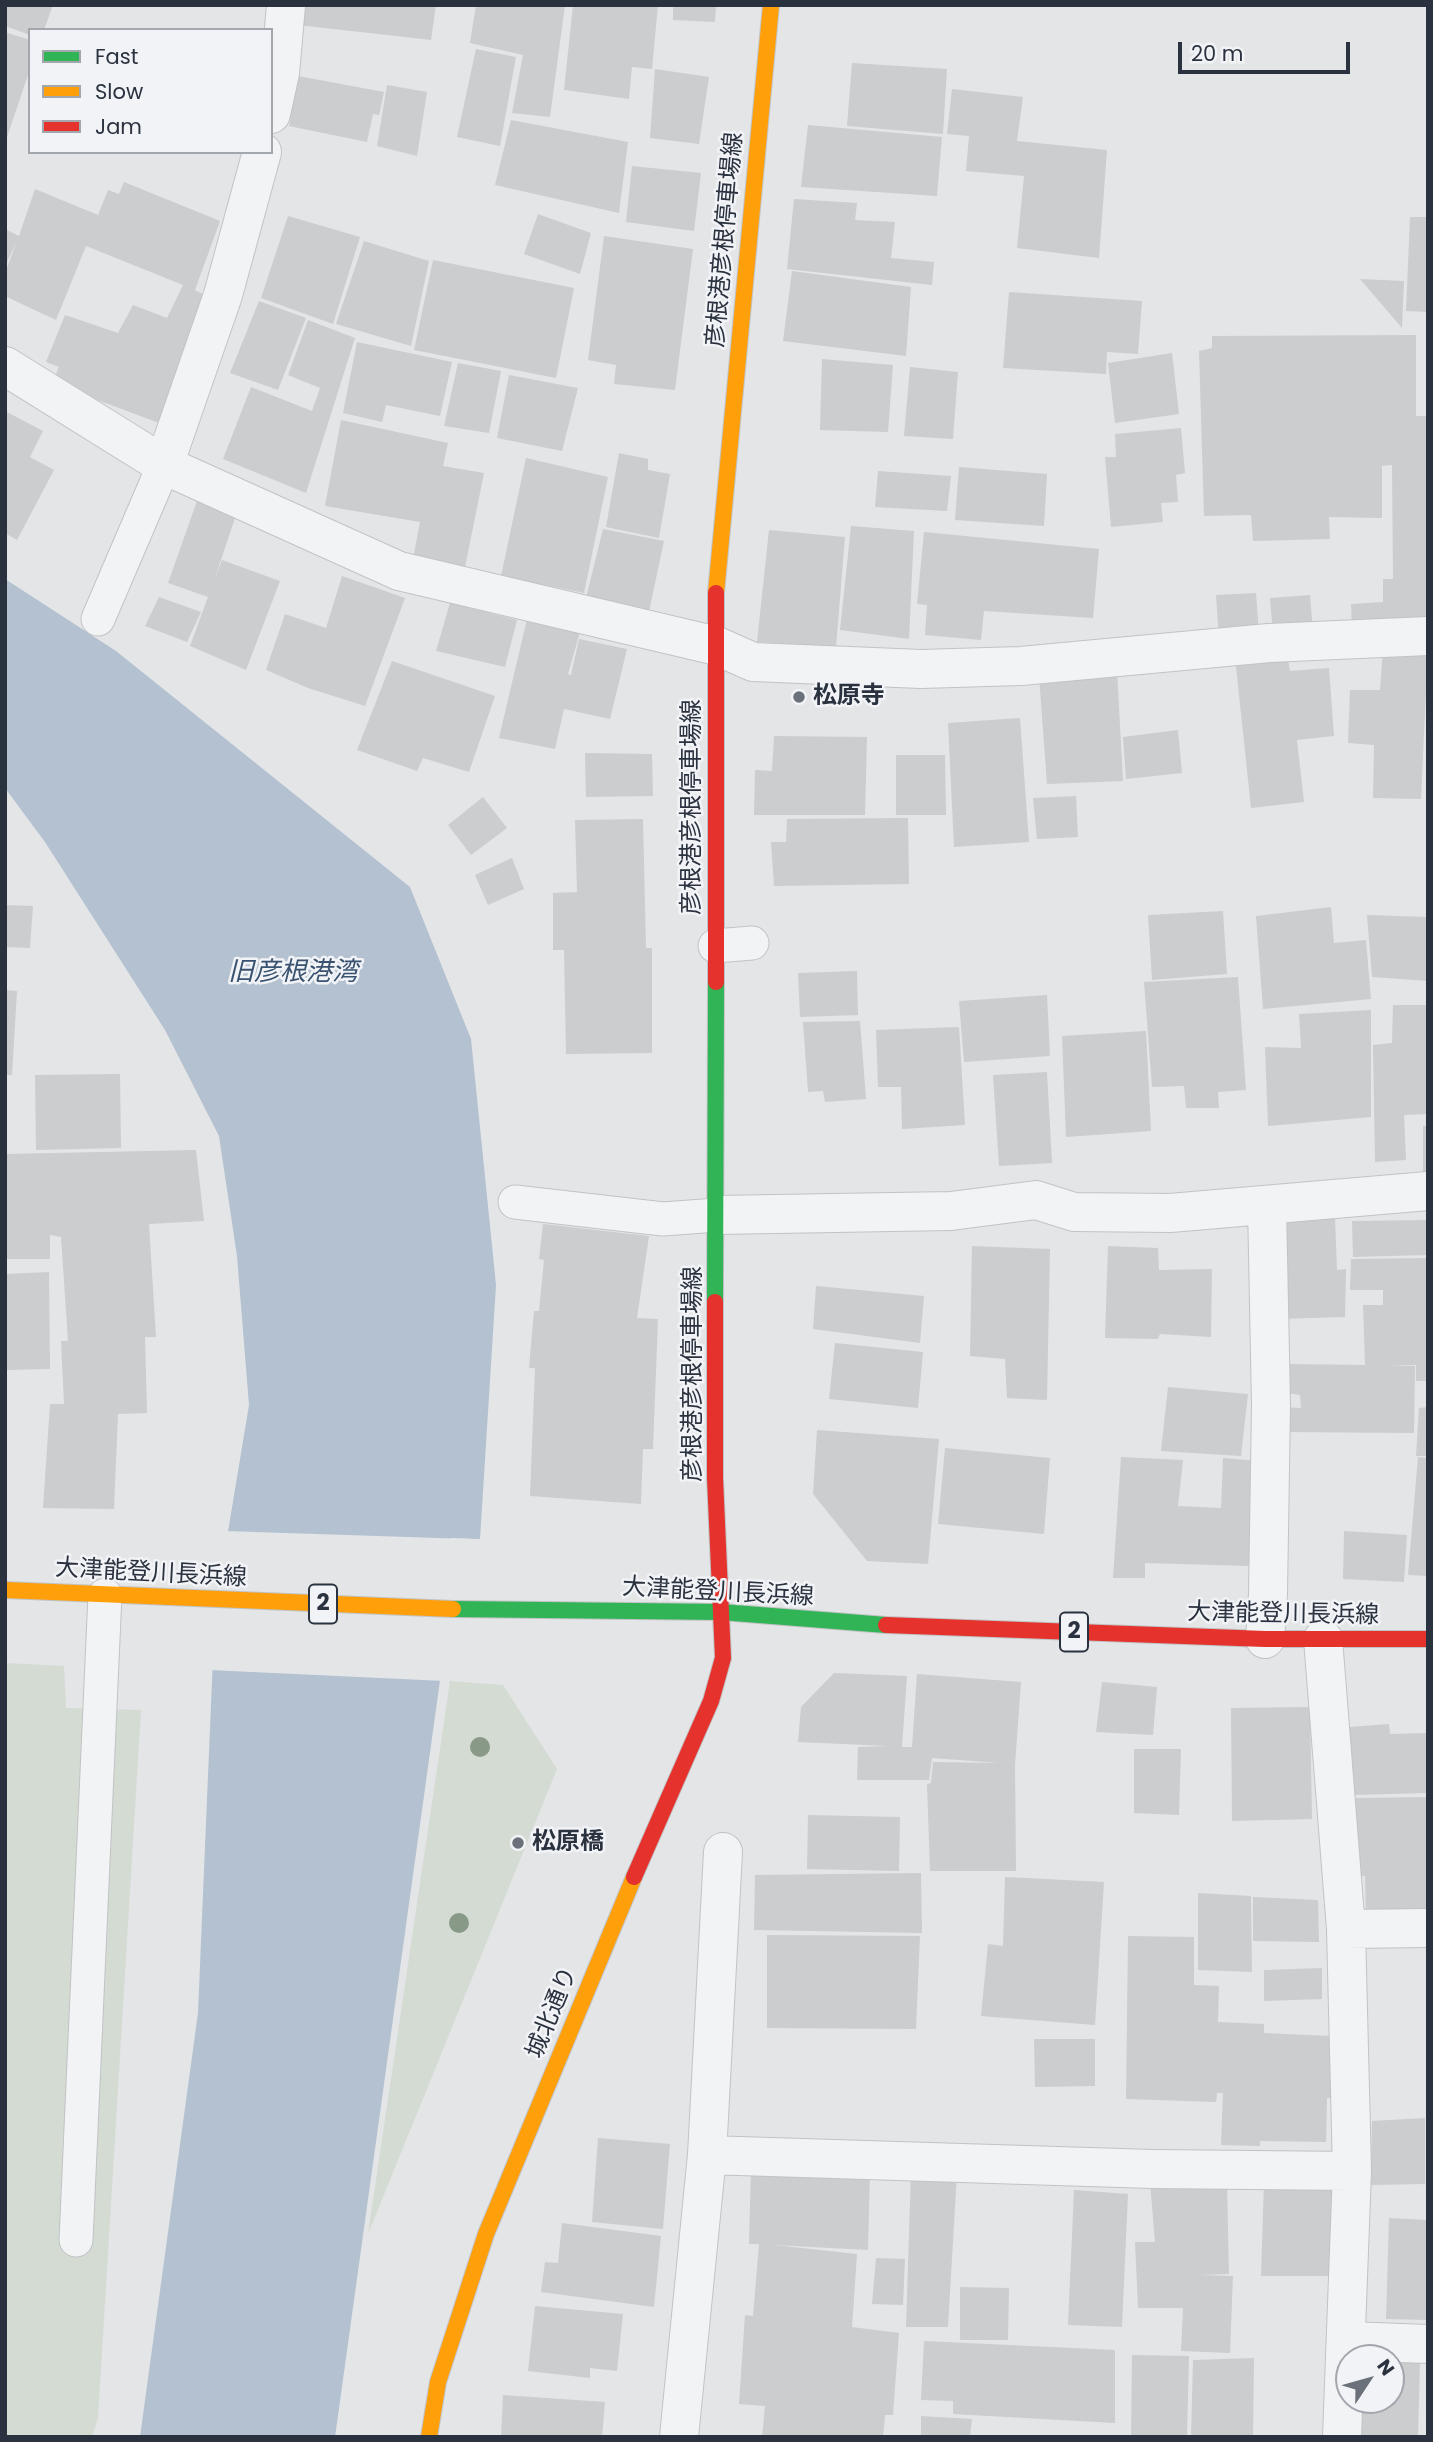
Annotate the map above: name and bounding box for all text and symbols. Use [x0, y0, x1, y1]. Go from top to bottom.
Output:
legend [28, 28, 273, 154]
scale bar [1181, 28, 1352, 72]
text: 20 m [1191, 39, 1244, 68]
text: Fast [95, 42, 138, 71]
text: Slow [95, 77, 143, 106]
text: Jam [95, 112, 142, 141]
street label: 彦根港彦根停車場線 [702, 131, 750, 349]
place label: 松原寺 [813, 683, 885, 711]
marker: 松原寺 [791, 689, 807, 705]
street label: 彦根港彦根停車場線 [679, 699, 707, 915]
water label: 旧彦根港湾 [228, 957, 358, 989]
street label: 彦根港彦根停車場線 [680, 1266, 708, 1482]
street label: 大津能登川長浜線 [54, 1555, 248, 1593]
street label: 大津能登川長浜線 [621, 1574, 815, 1612]
road number: 2 [309, 1584, 337, 1624]
street label: 大津能登川長浜線 [1187, 1599, 1379, 1631]
road number: 2 [1060, 1612, 1088, 1652]
place label: 松原橋 [532, 1829, 604, 1857]
marker: 松原橋 [510, 1835, 526, 1851]
street label: 城北通り [522, 1963, 584, 2063]
north arrow [1335, 2344, 1405, 2414]
text: N [1371, 2354, 1401, 2381]

